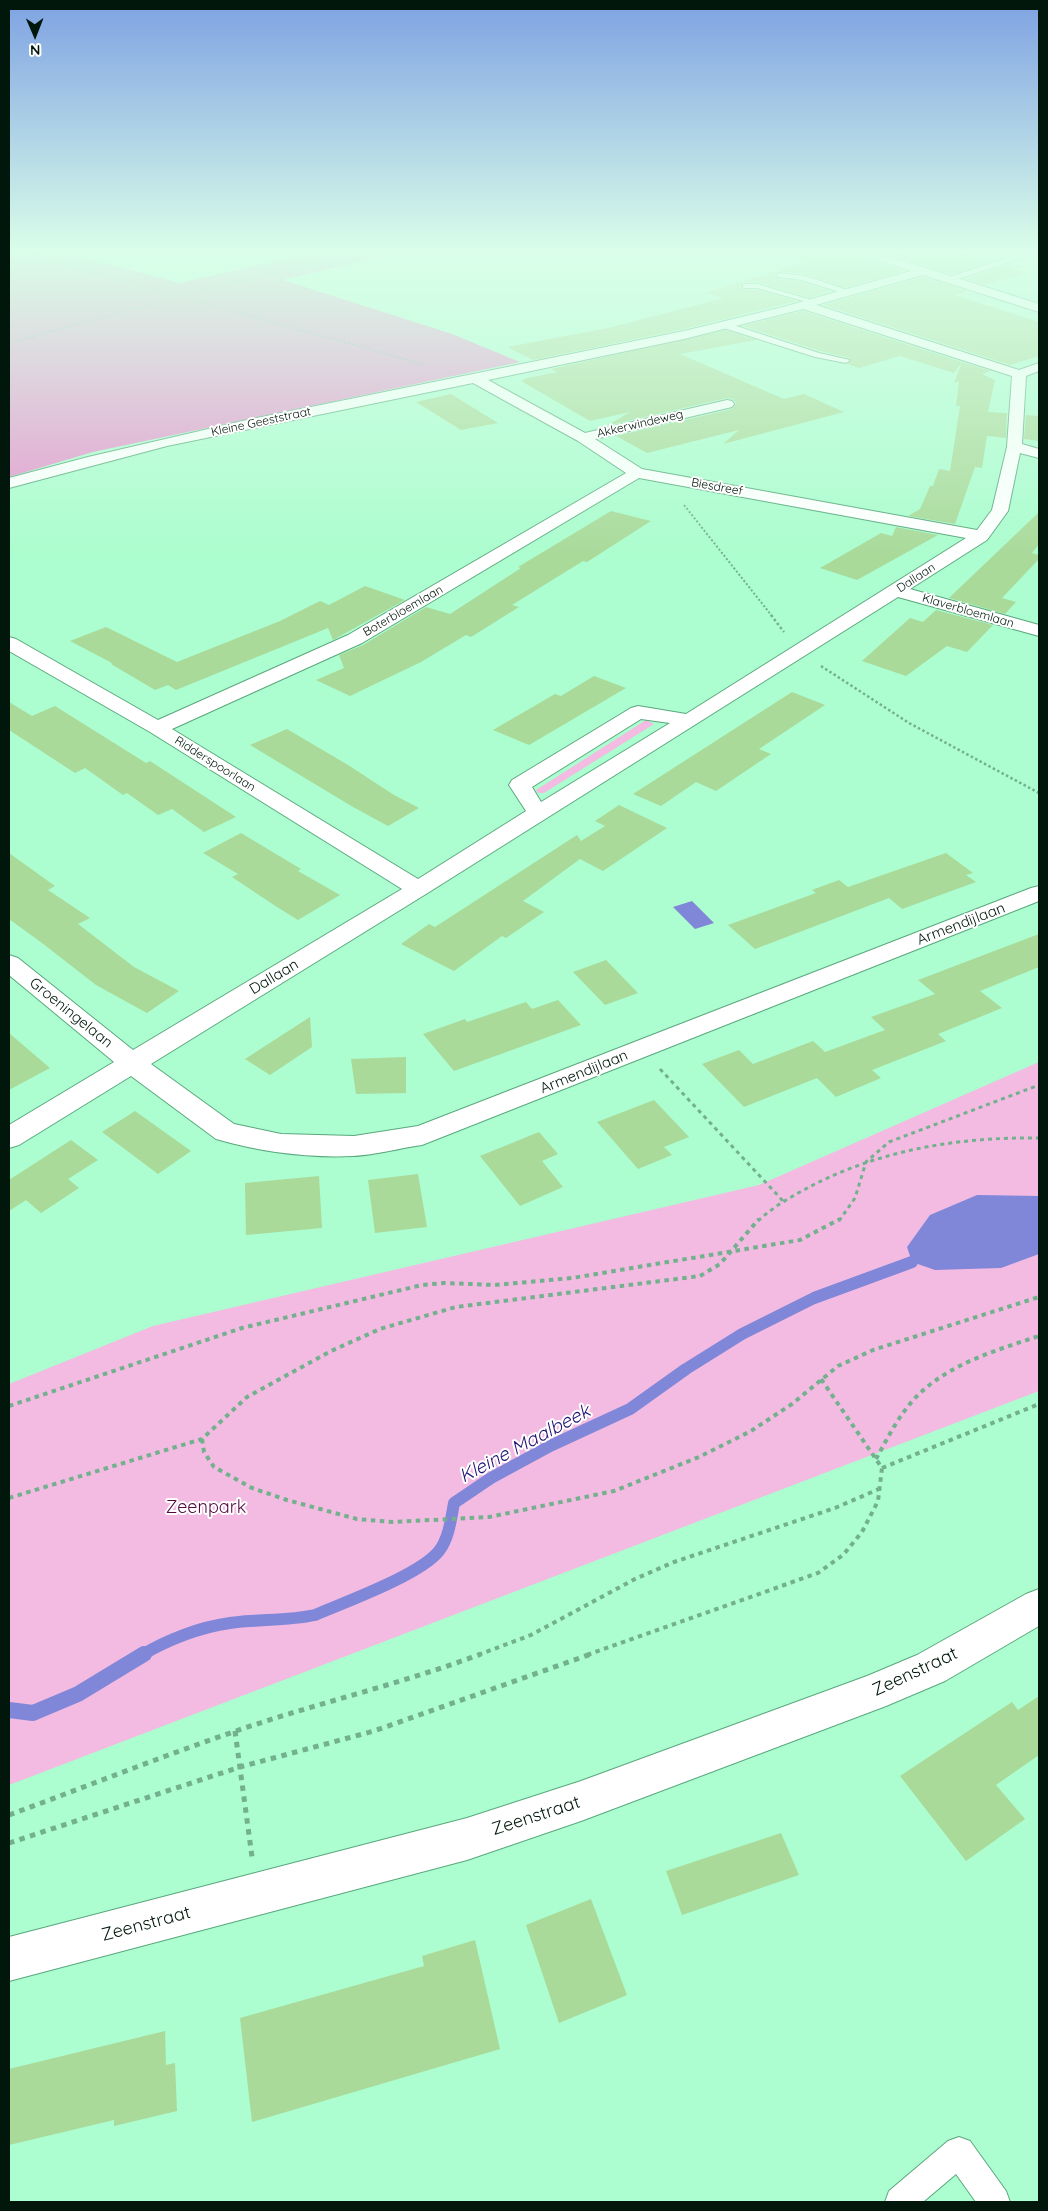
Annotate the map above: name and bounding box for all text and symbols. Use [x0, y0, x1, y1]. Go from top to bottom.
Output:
north arrow [10, 10, 60, 60]
text: N [30, 41, 41, 59]
street label: Kleine Geeststraat [210, 404, 312, 440]
street label: Akkerwindeweg [595, 407, 685, 441]
street label: Biesdreef [690, 475, 744, 499]
street label: Dallaan [894, 560, 938, 596]
street label: Boterbloemlaan [361, 582, 445, 640]
street label: Klaverbloemlaan [920, 591, 1016, 631]
street label: Ridderspoorlaan [172, 733, 258, 795]
street label: Armendijlaan [914, 899, 1008, 949]
street label: Dallaan [246, 955, 302, 999]
street label: Groeningelaan [26, 974, 116, 1052]
street label: Armendijlaan [537, 1046, 631, 1098]
water label: Kleine Maalbeek [456, 1400, 594, 1488]
park label: Zeenpark [166, 1497, 246, 1519]
street label: Zeenstraat [869, 1643, 961, 1701]
street label: Zeenstraat [489, 1792, 583, 1840]
street label: Zeenstraat [99, 1902, 193, 1946]

